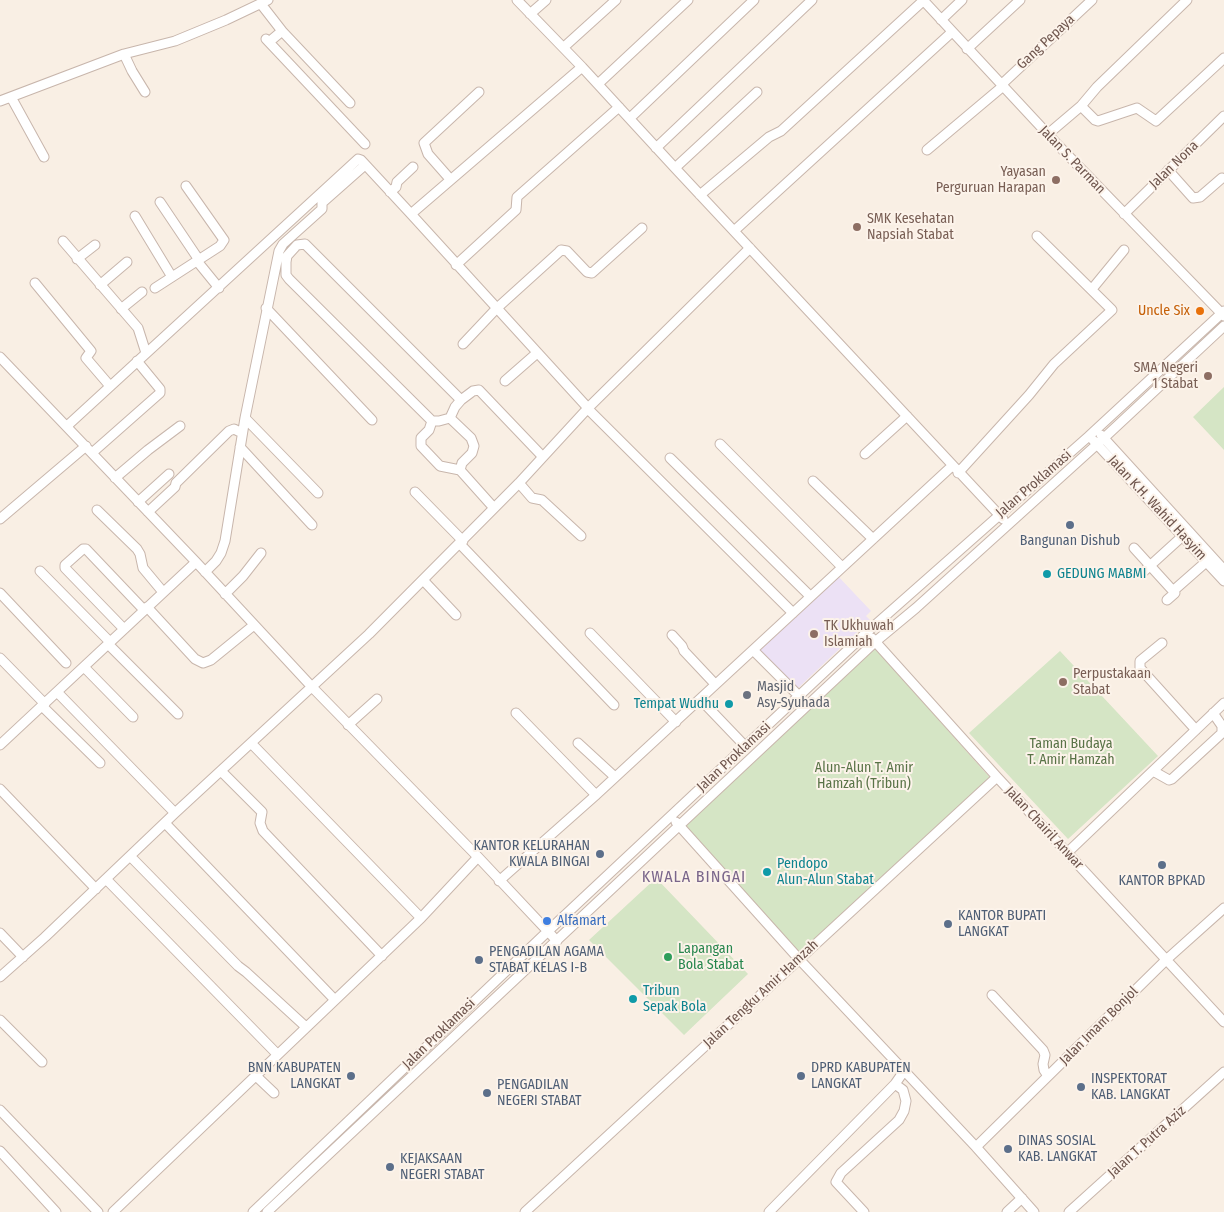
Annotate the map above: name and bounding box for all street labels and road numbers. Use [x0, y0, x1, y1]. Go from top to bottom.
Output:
street label: Gang Pepaya [1014, 11, 1078, 73]
street label: Jalan S. Parman [1035, 122, 1109, 198]
street label: Jalan Nona [1146, 137, 1202, 193]
street label: Jalan Proklamasi [993, 447, 1075, 521]
street label: Jalan K.H. Wahid Hasyim [1104, 452, 1210, 564]
street label: Jalan Proklamasi [694, 719, 774, 795]
street label: Jalan Chairil Anwar [1001, 783, 1087, 873]
street label: Jalan Tengku Amir Hamzah [700, 936, 822, 1052]
street label: Jalan Imam Bonjol [1056, 983, 1142, 1069]
street label: Jalan Proklamasi [399, 995, 479, 1073]
street label: Jalan T. Putra Aziz [1105, 1103, 1189, 1181]

